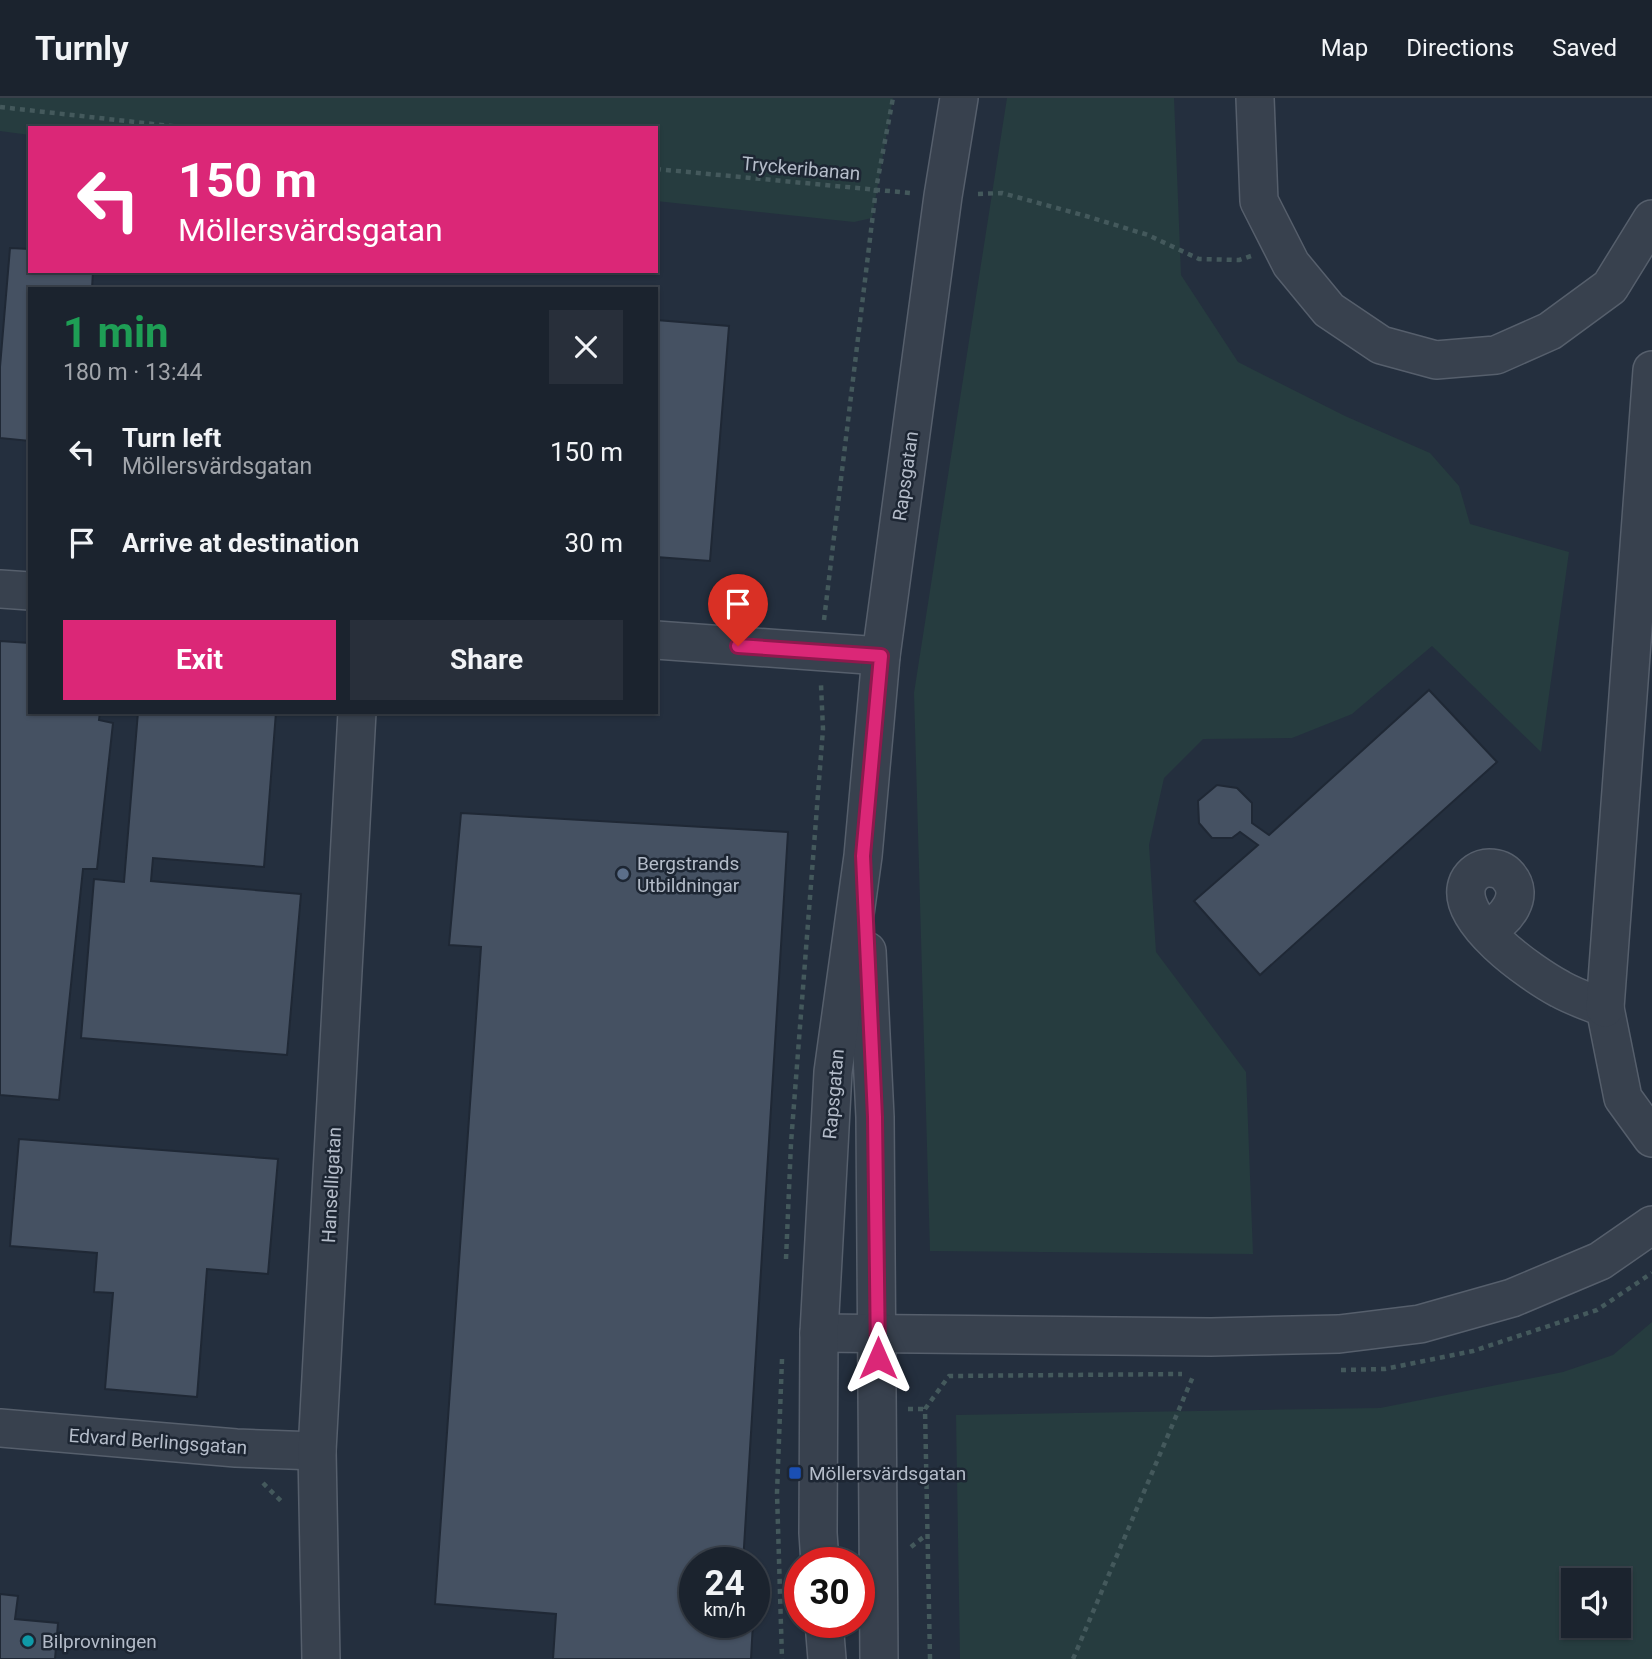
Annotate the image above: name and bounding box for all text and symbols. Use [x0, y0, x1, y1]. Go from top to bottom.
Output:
text: Turnly [35, 29, 129, 68]
text: Map [1321, 34, 1368, 62]
text: Directions [1406, 34, 1514, 62]
text: Saved [1552, 34, 1617, 62]
text: 150 m [178, 152, 317, 209]
street label: Tryckeribanan [741, 152, 861, 185]
icon: left [63, 154, 154, 245]
text: Möllersvärdsgatan [178, 211, 443, 249]
text: 1 min [63, 308, 169, 357]
button: close [549, 310, 623, 384]
text: 180 m · 13:44 [63, 359, 202, 386]
text: Turn left [122, 423, 221, 453]
street label: Rapsgatan [888, 430, 923, 523]
icon: left [63, 433, 101, 471]
text: 150 m [550, 437, 623, 467]
text: Möllersvärdsgatan [122, 453, 312, 480]
icon: arrive [63, 524, 101, 562]
text: Arrive at destination [122, 528, 359, 558]
text: 30 m [565, 528, 623, 558]
pin [708, 574, 768, 646]
icon: arrive [719, 585, 757, 623]
button: Exit [63, 620, 336, 700]
button: Share [350, 620, 623, 700]
place label: Bergstrands Utbildningar [637, 852, 740, 897]
marker: Bergstrands Utbildningar [615, 866, 631, 882]
street label: Rapsgatan [818, 1048, 849, 1140]
street label: Hanselligatan [317, 1126, 346, 1244]
position arrow [841, 1321, 915, 1395]
street label: Edvard Berlingsgatan [68, 1424, 248, 1459]
place label: Möllersvärdsgatan [809, 1462, 966, 1485]
marker: Möllersvärdsgatan [787, 1465, 803, 1481]
speed limit sign: 30 [784, 1547, 875, 1638]
text: 24 [704, 1563, 745, 1604]
map controls [1561, 1568, 1631, 1638]
button: sound [1561, 1568, 1631, 1638]
text: km/h [703, 1599, 746, 1620]
place label: Bilprovningen [42, 1630, 157, 1653]
marker: Bilprovningen [20, 1633, 36, 1649]

